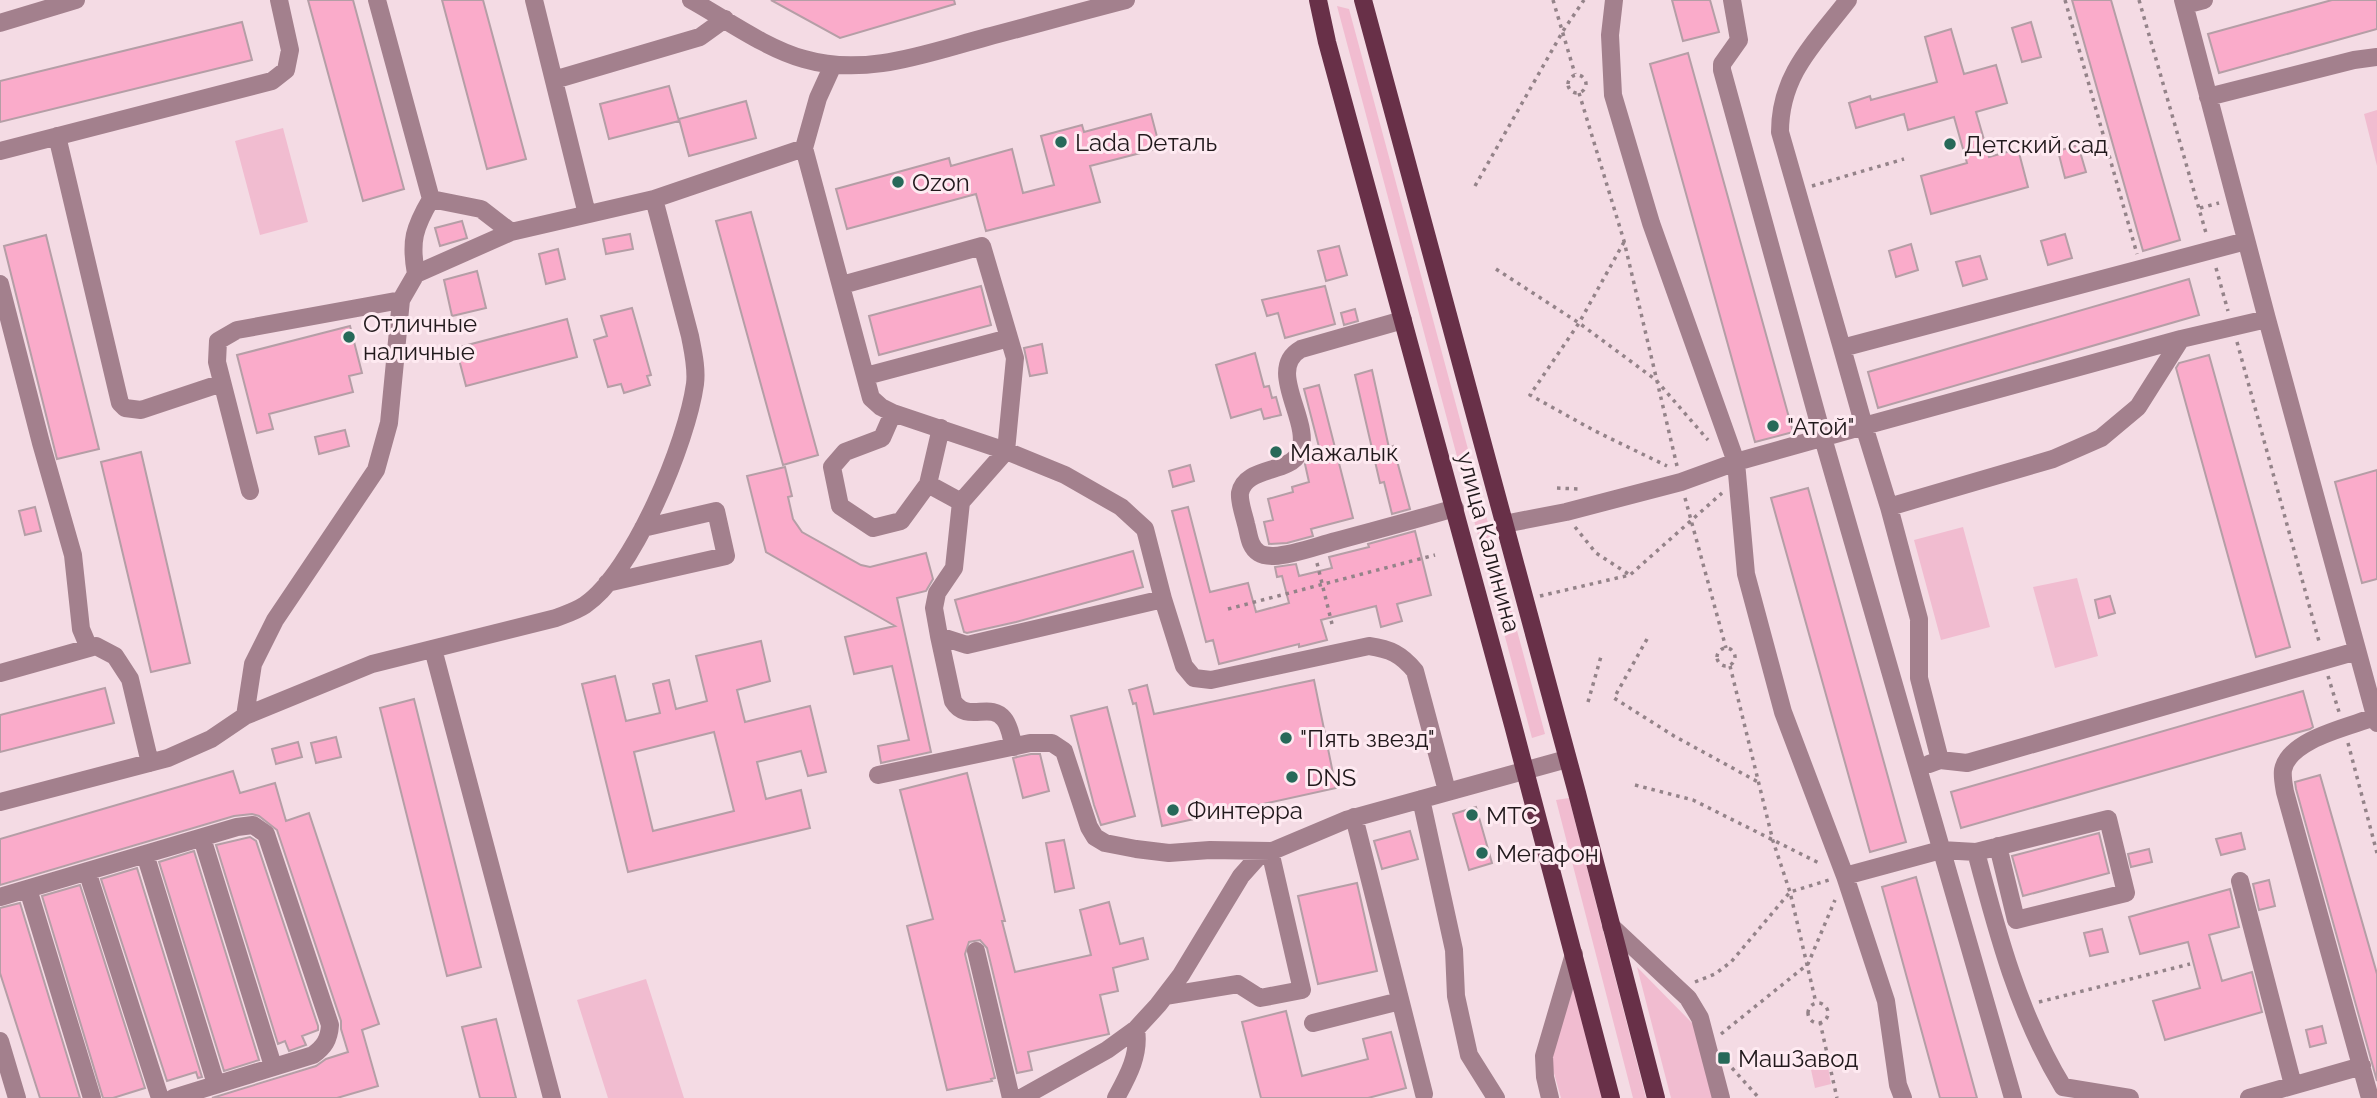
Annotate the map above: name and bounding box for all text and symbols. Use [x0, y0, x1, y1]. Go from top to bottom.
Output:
place label: Lada Dеталь [1075, 128, 1217, 157]
place label: Детский сад [1964, 130, 2108, 159]
marker: Lada Dеталь [1053, 134, 1069, 150]
marker: Детский сад [1942, 136, 1958, 152]
place label: Ozon [912, 168, 970, 197]
marker: Ozon [890, 174, 906, 190]
place label: Отличные наличные [363, 309, 477, 366]
marker: Отличные наличные [341, 329, 357, 345]
place label: "Атой" [1787, 412, 1855, 441]
marker: "Атой" [1765, 418, 1781, 434]
place label: Мажалык [1290, 438, 1398, 467]
marker: Мажалык [1268, 444, 1284, 460]
street label: улица Калинина [1451, 449, 1527, 635]
place label: "Пять звезд" [1300, 724, 1435, 753]
marker: "Пять звезд" [1278, 730, 1294, 746]
place label: DNS [1306, 763, 1356, 792]
marker: DNS [1284, 769, 1300, 785]
place label: Финтерра [1187, 796, 1303, 825]
place label: МТС [1486, 801, 1538, 830]
marker: Финтерра [1165, 802, 1181, 818]
marker: МТС [1464, 807, 1480, 823]
place label: Мегафон [1496, 839, 1599, 868]
marker: Мегафон [1474, 845, 1490, 861]
place label: МашЗавод [1738, 1044, 1858, 1073]
marker: МашЗавод [1716, 1050, 1732, 1066]

